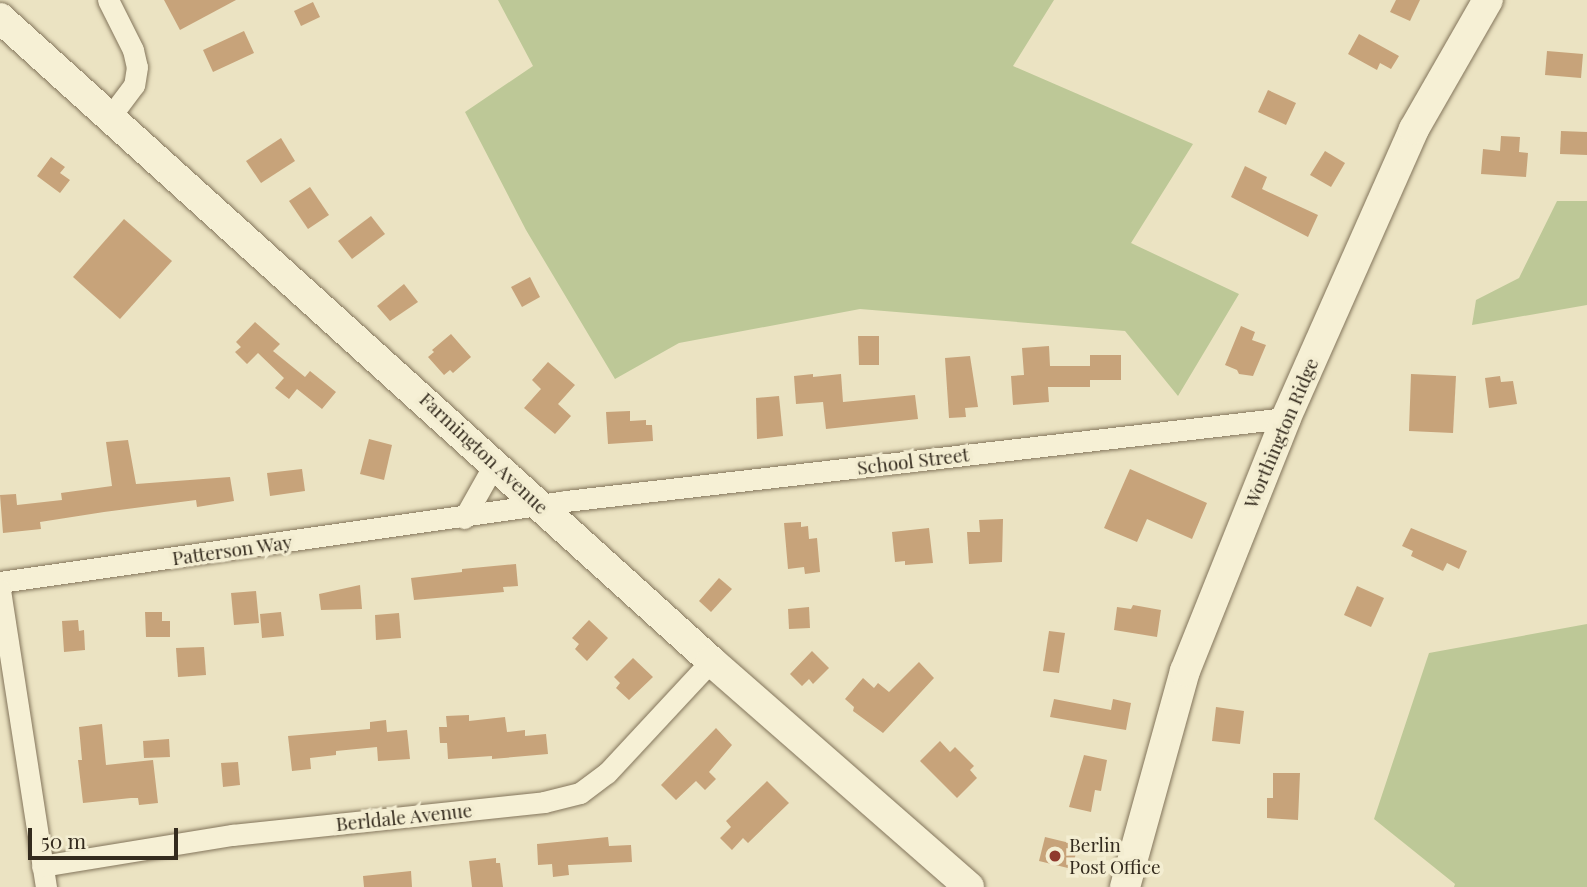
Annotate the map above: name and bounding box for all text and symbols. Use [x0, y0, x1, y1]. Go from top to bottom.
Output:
street label: Worthington Ridge [1239, 354, 1323, 512]
street label: Farmington Avenue [415, 387, 553, 519]
street label: School Street [856, 443, 970, 479]
street label: Patterson Way [170, 530, 294, 570]
street label: Berldale Avenue [334, 798, 474, 836]
scale bar [32, 814, 182, 858]
text: 50 m [41, 826, 86, 854]
place label: Berlin Post Office [1069, 834, 1161, 878]
marker: Berlin Post Office [1047, 848, 1063, 864]

